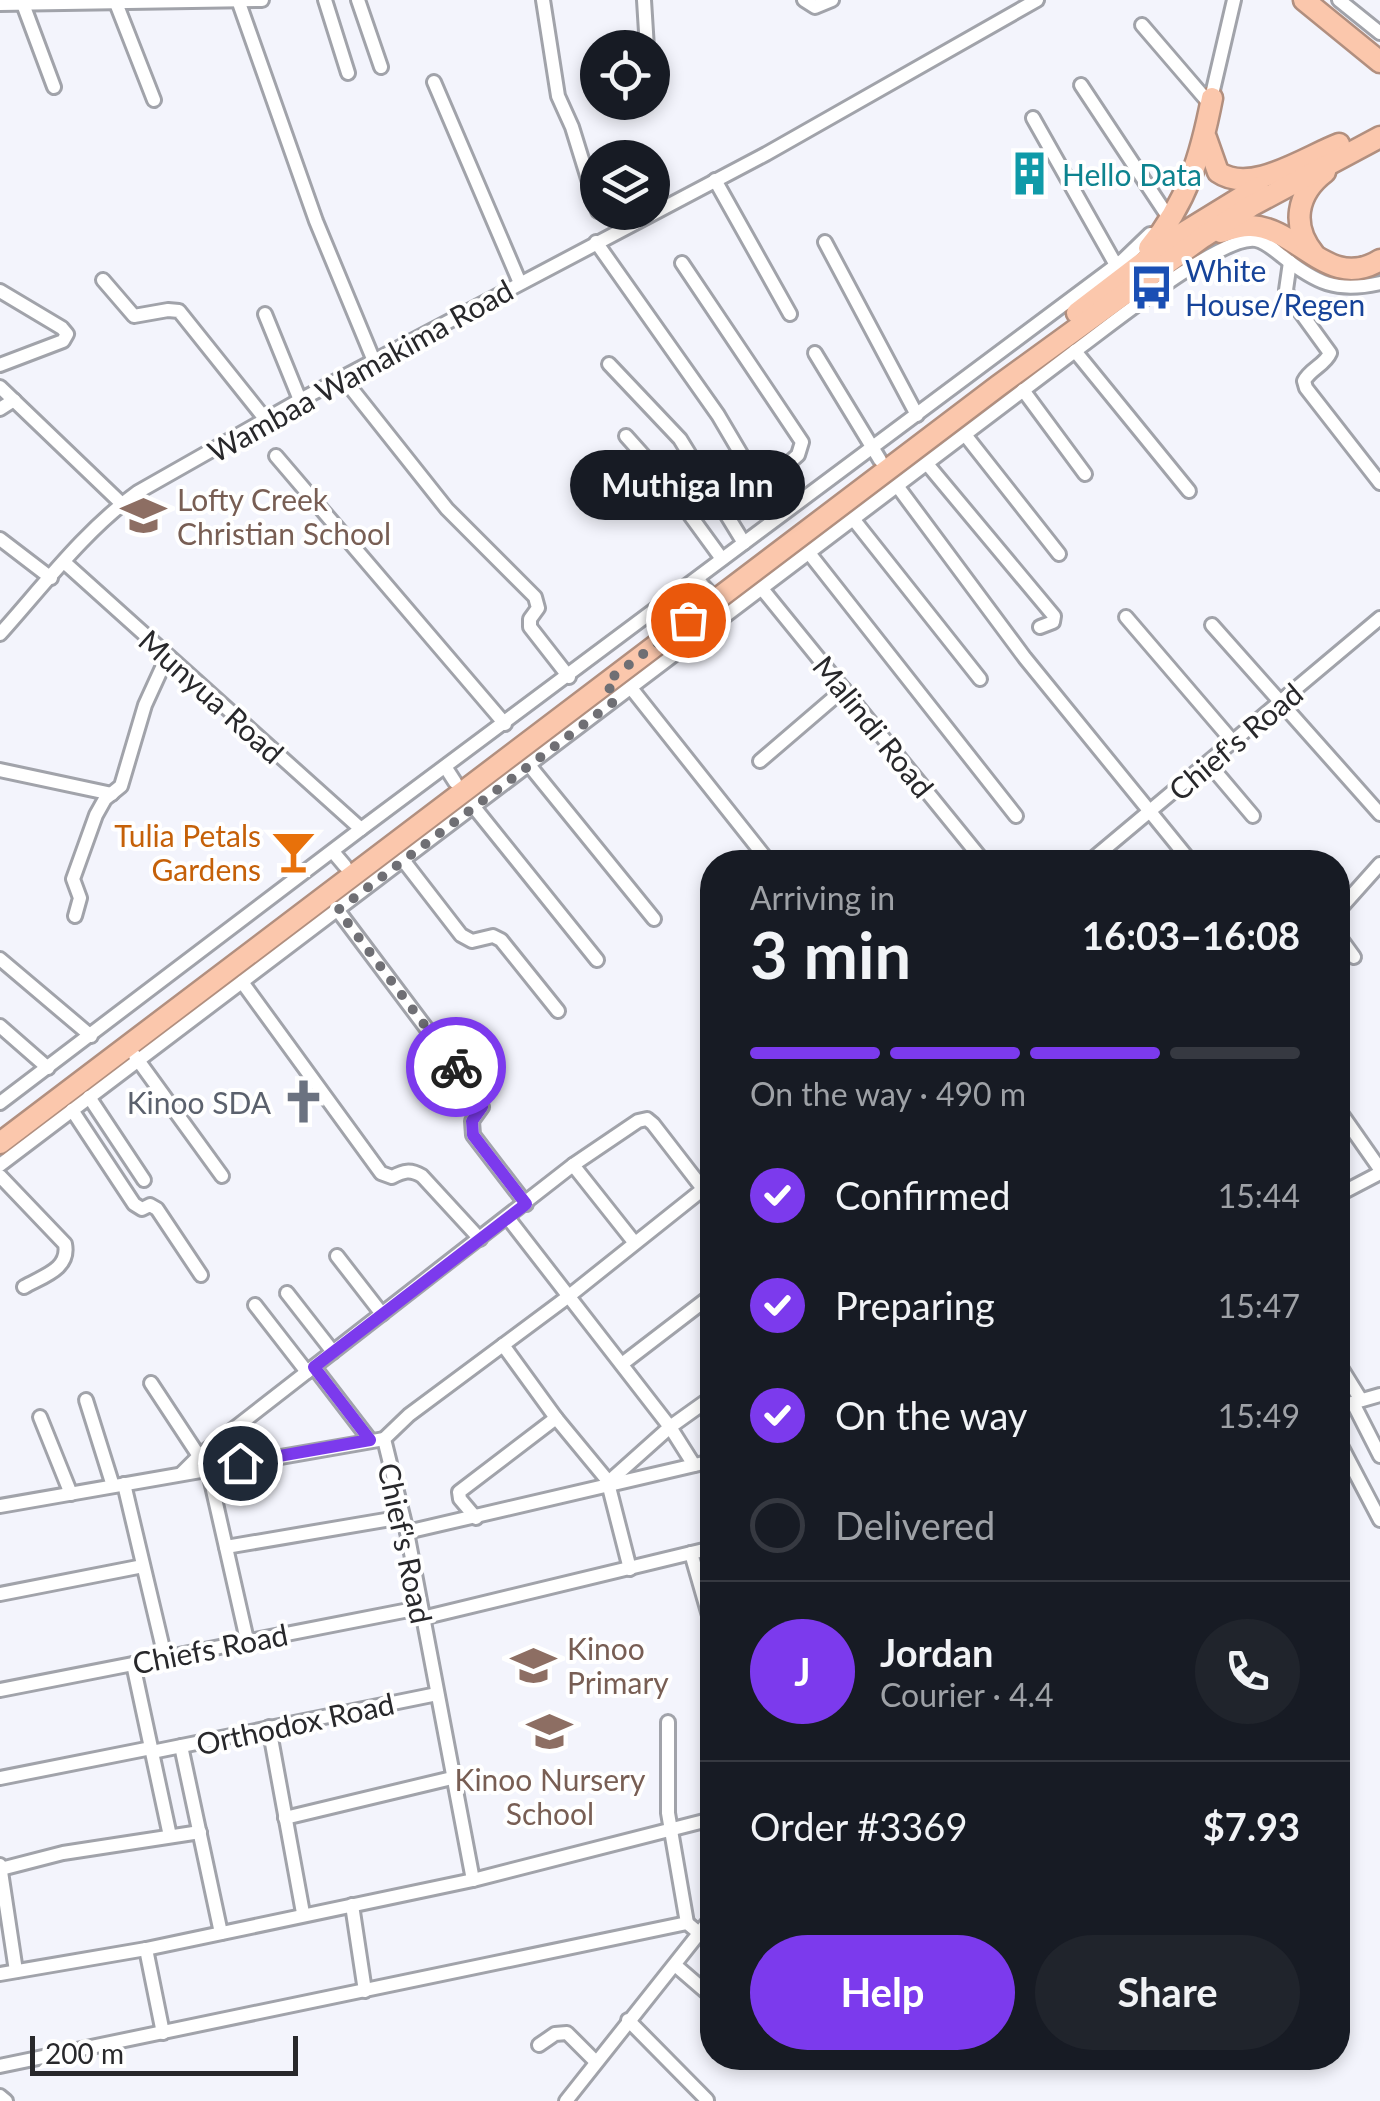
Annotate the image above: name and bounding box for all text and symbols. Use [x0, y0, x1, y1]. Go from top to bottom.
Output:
map controls [580, 30, 670, 230]
button: locate [580, 30, 670, 120]
button: layers [580, 140, 670, 230]
building icon: Hello Data [1005, 150, 1053, 198]
place label: Hello Data [1062, 156, 1202, 192]
place label: White House/Regen [1185, 252, 1365, 322]
bus stop icon: White House/Regen [1128, 263, 1176, 311]
street label: Wambaa Wamakima Road [201, 271, 519, 469]
callout: Muthiga Inn [570, 450, 806, 520]
text: Muthiga Inn [601, 465, 774, 504]
place label: Lofty Creek Christian School [177, 481, 391, 551]
school or university icon: Lofty Creek Christian School [120, 492, 168, 540]
pin [646, 578, 731, 663]
icon: bag [661, 593, 716, 648]
street label: Munyua Road [132, 622, 292, 770]
street label: Malindi Road [806, 648, 942, 804]
street label: Chief's Road [1161, 675, 1309, 807]
place label: Tulia Petals Gardens [114, 817, 261, 887]
bar icon: Tulia Petals Gardens [270, 828, 318, 876]
text: Arriving in [750, 878, 895, 917]
text: 16:03–16:08 [1082, 912, 1300, 958]
text: 3 min [750, 915, 911, 993]
courier [406, 1017, 506, 1117]
icon: bike [429, 1040, 484, 1095]
text: On the way · 490 m [750, 1074, 1026, 1113]
church icon: Kinoo SDA [280, 1078, 328, 1126]
place label: Kinoo SDA [127, 1084, 272, 1120]
icon: check [750, 1168, 805, 1223]
text: Confirmed [835, 1172, 1011, 1218]
text: 15:44 [1218, 1176, 1300, 1215]
icon: check [750, 1278, 805, 1333]
text: Preparing [835, 1282, 995, 1328]
text: 15:47 [1218, 1286, 1300, 1325]
icon: check [750, 1388, 805, 1443]
text: On the way [835, 1392, 1027, 1438]
text: 15:49 [1218, 1396, 1300, 1435]
pin [198, 1421, 283, 1506]
icon: home [213, 1436, 268, 1491]
street label: Chief's Road [371, 1459, 441, 1627]
text: Delivered [835, 1502, 995, 1548]
street label: Chiefs Road [129, 1615, 291, 1681]
button: phone [1195, 1619, 1300, 1724]
text: Jordan [880, 1629, 993, 1675]
place label: Kinoo Primary [567, 1630, 669, 1700]
school or university icon: Kinoo Primary [510, 1641, 558, 1689]
text: J [794, 1648, 811, 1694]
text: Courier · 4.4 [880, 1675, 1054, 1714]
street label: Orthodox Road [193, 1684, 397, 1762]
school or university icon: Kinoo Nursery School [526, 1708, 574, 1756]
place label: Kinoo Nursery School [455, 1761, 646, 1831]
text: Order #3369 [750, 1803, 967, 1849]
text: $7.93 [1203, 1803, 1300, 1849]
button: Help [750, 1935, 1015, 2050]
button: Share [1035, 1935, 1300, 2050]
scale bar [30, 2031, 298, 2076]
text: 200 m [45, 2036, 124, 2070]

